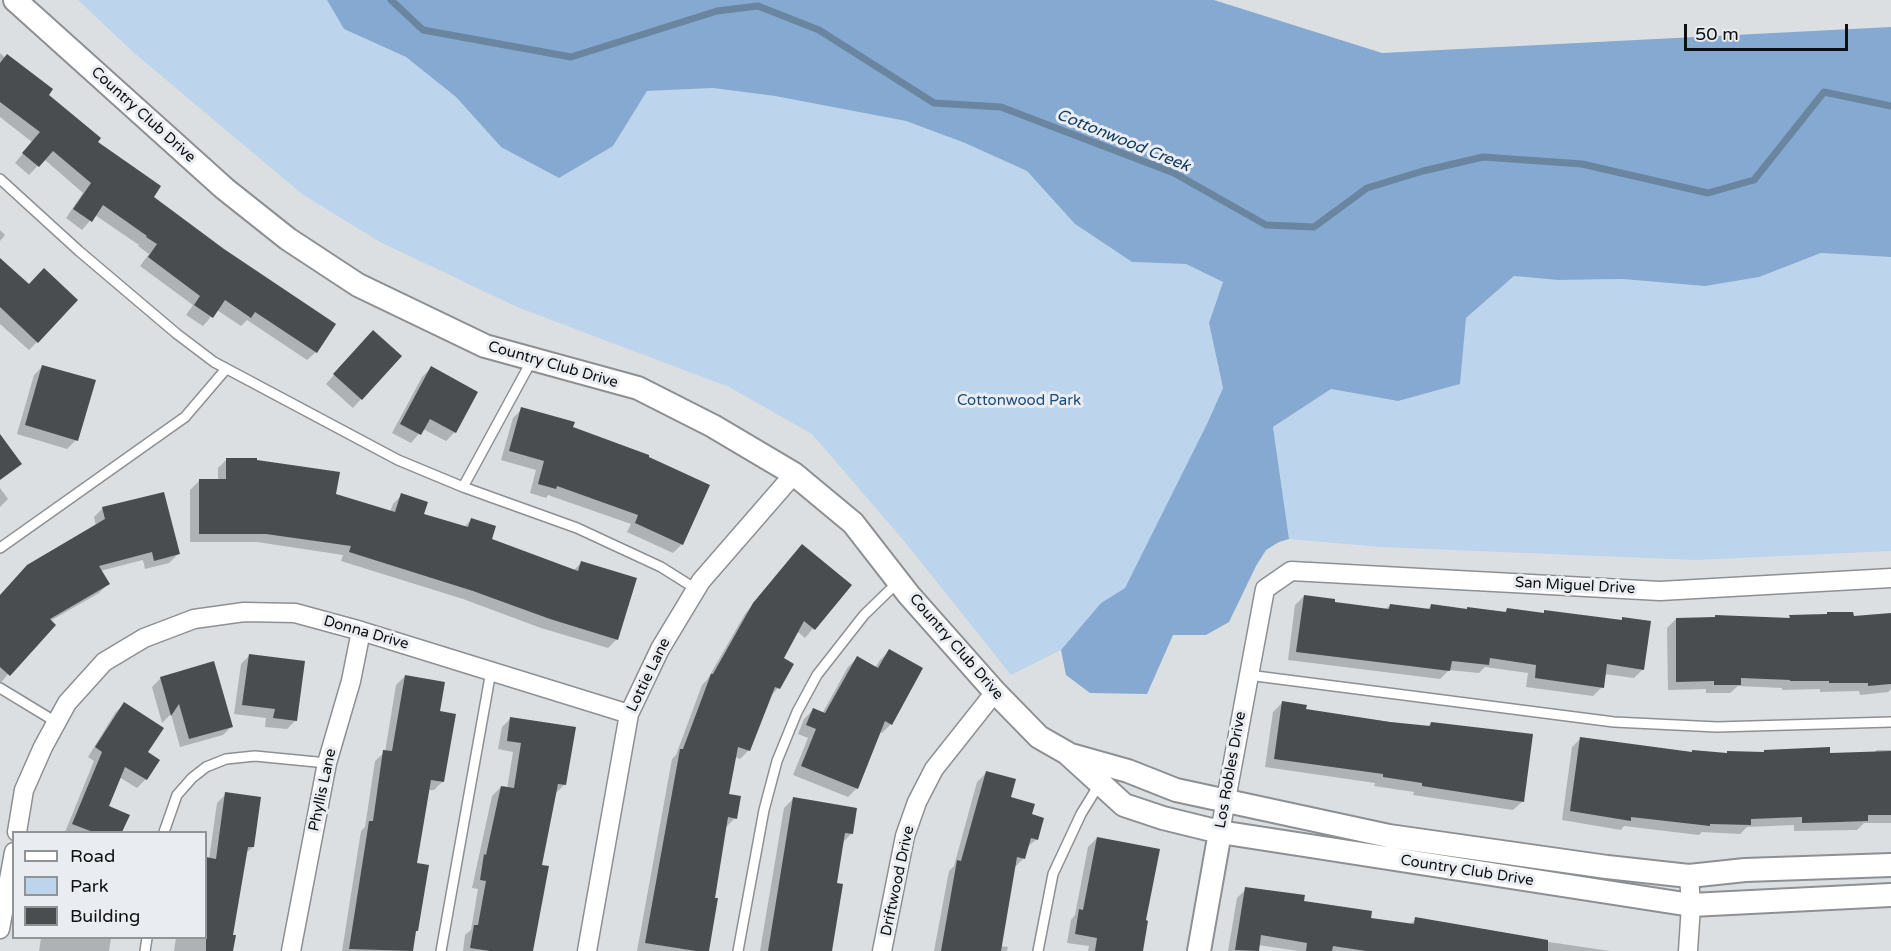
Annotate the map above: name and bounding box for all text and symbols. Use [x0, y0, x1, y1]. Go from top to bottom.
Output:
scale bar [1687, 12, 1850, 50]
text: 50 m [1695, 23, 1739, 45]
street label: Country Club Drive [87, 63, 199, 167]
water label: Cottonwood Creek [1054, 106, 1192, 176]
street label: Country Club Drive [486, 338, 620, 392]
park label: Cottonwood Park [957, 392, 1081, 410]
street label: San Miguel Drive [1514, 574, 1636, 598]
street label: Country Club Drive [905, 590, 1007, 704]
street label: Donna Drive [321, 612, 411, 654]
street label: Lottie Lane [623, 635, 675, 715]
street label: Los Robles Drive [1212, 710, 1250, 830]
street label: Phyllis Lane [305, 747, 341, 833]
street label: Driftwood Drive [878, 824, 918, 938]
legend [12, 831, 207, 939]
text: Road [70, 845, 115, 867]
street label: Country Club Drive [1399, 852, 1535, 890]
text: Park [70, 875, 108, 897]
text: Building [70, 905, 140, 927]

